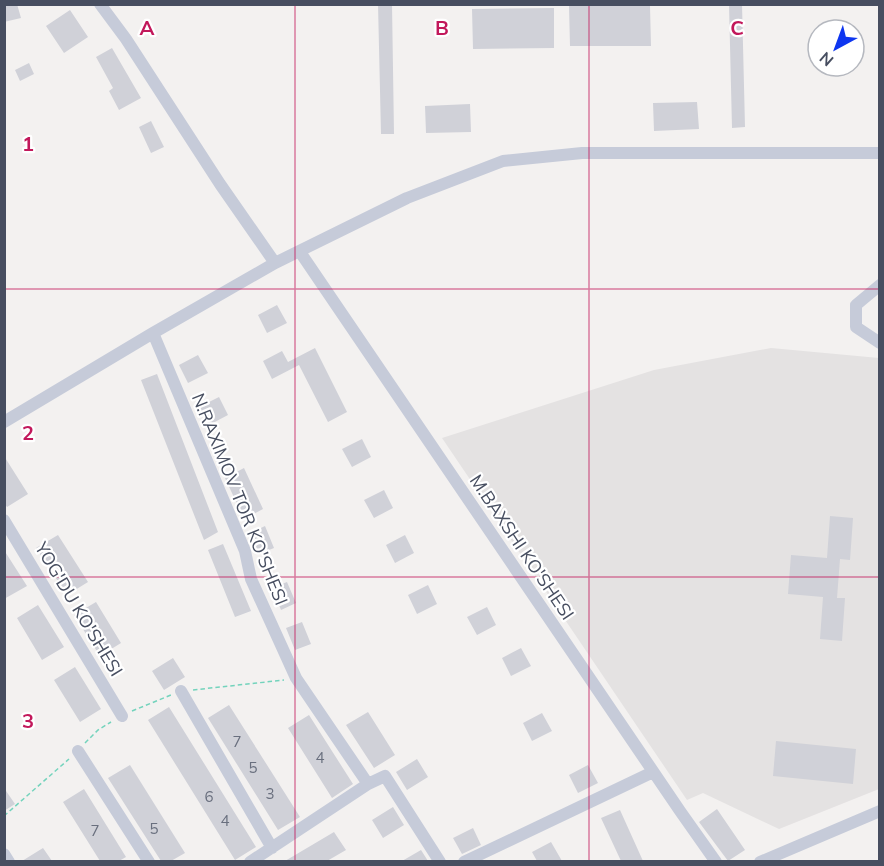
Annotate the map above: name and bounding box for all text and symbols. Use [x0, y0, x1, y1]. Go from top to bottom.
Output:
text: A [140, 15, 155, 40]
text: B [435, 15, 449, 40]
text: C [730, 15, 744, 40]
north arrow [806, 18, 866, 78]
text: N [815, 48, 837, 71]
text: 1 [22, 131, 34, 156]
street label: N.RAXIMOV TOR KO'SHESI [187, 390, 293, 608]
text: 2 [22, 420, 34, 445]
street label: M.BAXSHI KO'SHESI [465, 470, 579, 624]
street label: YOG'DU KO'SHESI [29, 537, 128, 680]
text: 3 [22, 708, 34, 733]
house number: 7 [232, 732, 242, 751]
house number: 4 [315, 748, 325, 767]
house number: 5 [248, 758, 258, 777]
house number: 3 [265, 784, 275, 803]
house number: 6 [204, 787, 214, 806]
house number: 4 [220, 811, 230, 830]
house number: 5 [149, 819, 159, 838]
house number: 7 [90, 821, 100, 840]

